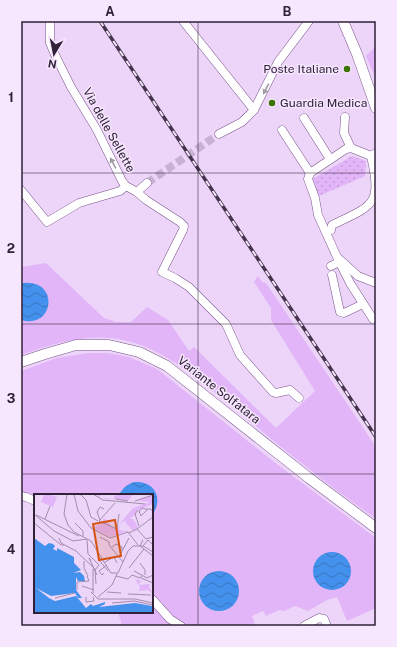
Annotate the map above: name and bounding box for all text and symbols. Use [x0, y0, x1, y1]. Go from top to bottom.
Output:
text: A [105, 4, 115, 19]
text: B [283, 4, 292, 19]
north arrow [34, 34, 74, 74]
text: N [47, 57, 58, 71]
place label: Poste Italiane [263, 62, 339, 76]
marker: Poste Italiane [342, 64, 352, 74]
one-way arrow [262, 83, 269, 95]
street label: Via delle Sellette [80, 85, 138, 175]
text: 1 [8, 90, 14, 105]
place label: Guardia Medica [280, 96, 367, 110]
marker: Guardia Medica [267, 98, 277, 108]
one-way arrow [109, 157, 116, 169]
text: 2 [7, 241, 15, 256]
street label: Variante Solfatara [175, 353, 263, 427]
text: 3 [7, 391, 16, 406]
inset map [34, 494, 153, 613]
text: 4 [7, 542, 16, 557]

